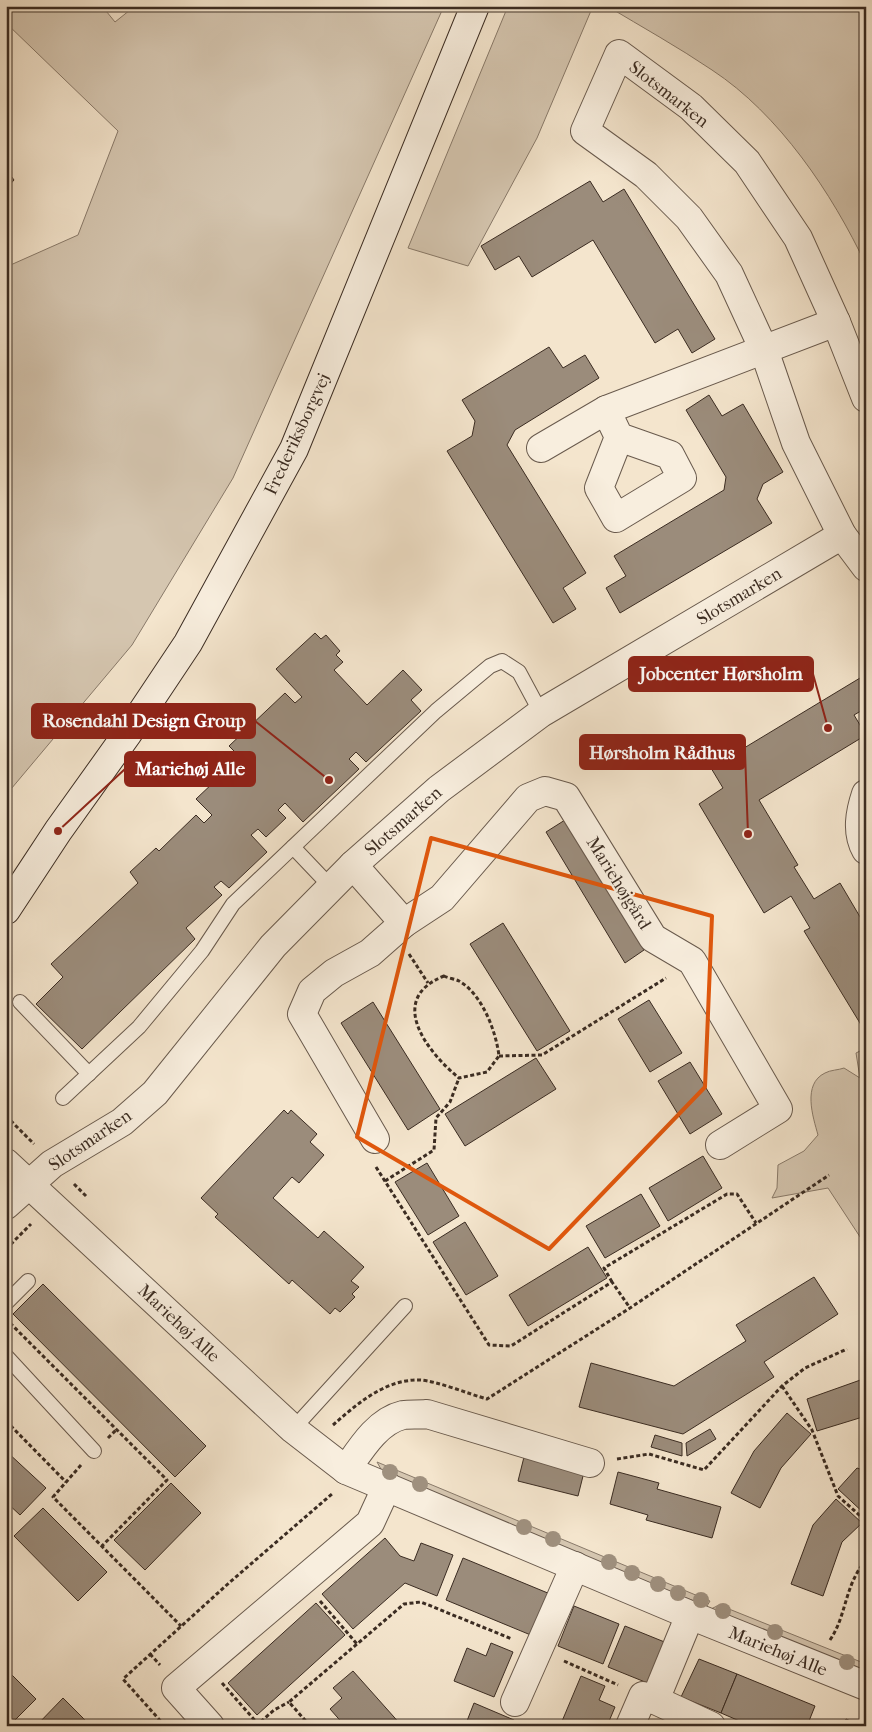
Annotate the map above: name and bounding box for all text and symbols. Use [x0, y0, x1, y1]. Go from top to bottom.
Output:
street label: Slotsmarken [625, 57, 713, 132]
street label: Frederiksborgvej [260, 370, 335, 498]
street label: Slotsmarken [693, 563, 786, 630]
callout: Jobcenter Hørsholm [629, 657, 813, 691]
text: Jobcenter Hørsholm [637, 663, 803, 685]
callout: Rosendahl Design Group [32, 704, 255, 738]
text: Rosendahl Design Group [42, 710, 246, 732]
callout: Hørsholm Rådhus [580, 735, 745, 769]
text: Hørsholm Rådhus [589, 742, 735, 764]
callout: Mariehøj Alle [125, 752, 255, 786]
text: Mariehøj Alle [134, 758, 246, 780]
street label: Slotsmarken [360, 782, 447, 861]
street label: Mariehøjgård [582, 833, 655, 934]
street label: Slotsmarken [45, 1105, 136, 1176]
street label: Mariehøj Alle [133, 1280, 224, 1367]
street label: Mariehøj Alle [725, 1622, 830, 1681]

